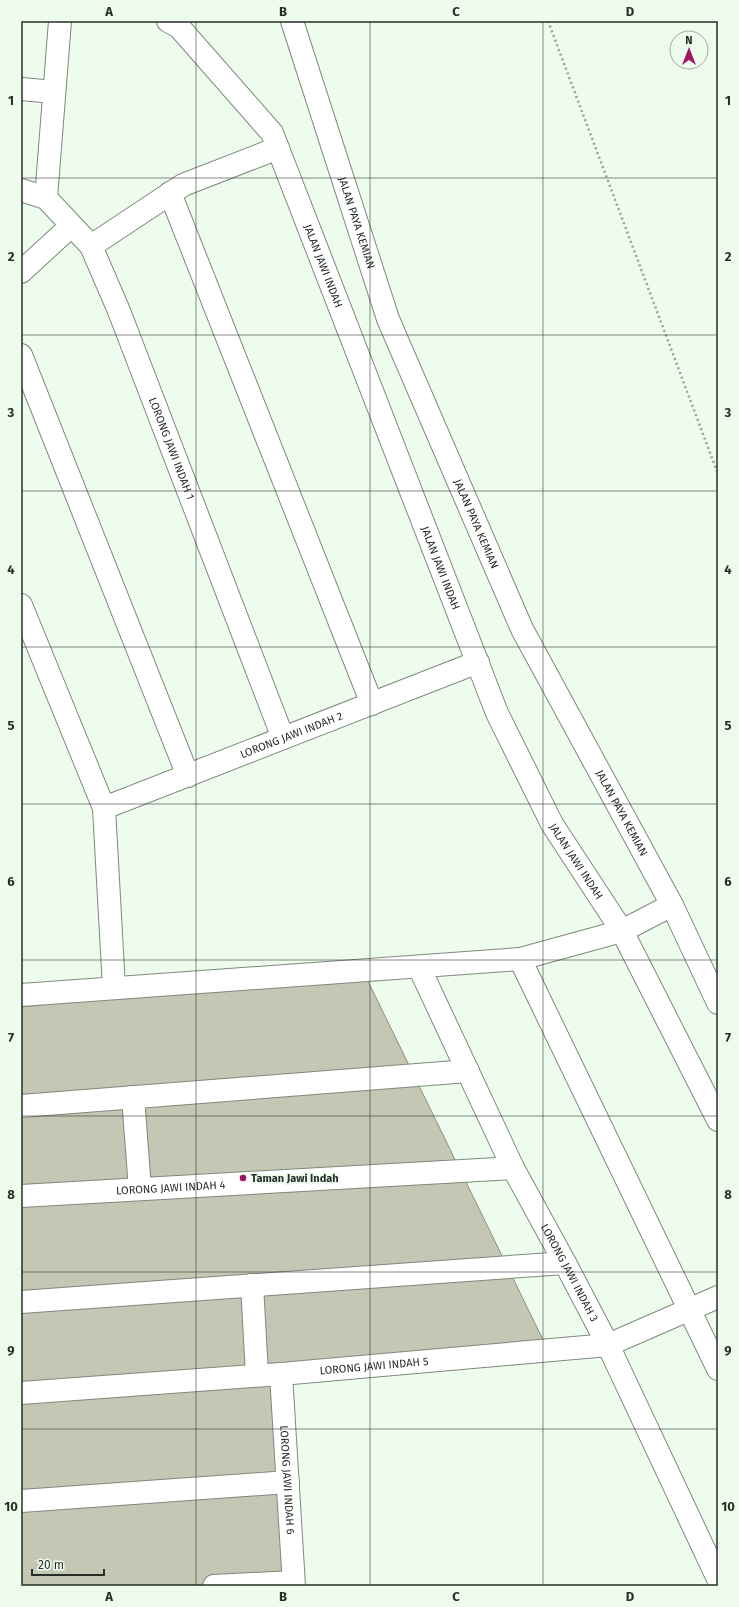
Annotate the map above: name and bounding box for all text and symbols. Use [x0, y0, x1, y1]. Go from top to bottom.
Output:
text: A [104, 4, 113, 19]
text: B [279, 4, 287, 19]
text: C [452, 4, 460, 19]
text: D [626, 4, 635, 19]
north arrow [669, 30, 709, 70]
text: N [685, 34, 693, 47]
text: 1 [8, 93, 14, 108]
text: 1 [725, 93, 731, 108]
street label: JALAN PAYA KEMIAN [336, 175, 377, 271]
street label: JALAN JAWI INDAH [301, 222, 345, 310]
text: 2 [8, 249, 15, 264]
text: 2 [725, 249, 732, 264]
street label: LORONG JAWI INDAH 1 [146, 396, 197, 501]
text: 3 [7, 405, 15, 420]
text: 3 [724, 405, 732, 420]
street label: JALAN PAYA KEMIAN [451, 477, 501, 571]
street label: JALAN JAWI INDAH [418, 525, 462, 612]
text: 4 [7, 562, 15, 577]
text: 4 [724, 562, 732, 577]
street label: LORONG JAWI INDAH 2 [238, 709, 345, 761]
text: 5 [8, 718, 15, 733]
text: 5 [725, 718, 732, 733]
street label: JALAN PAYA KEMIAN [593, 768, 650, 858]
street label: JALAN JAWI INDAH [546, 821, 606, 902]
text: 6 [7, 874, 15, 889]
text: 6 [724, 874, 732, 889]
text: 7 [8, 1030, 14, 1045]
text: 7 [725, 1030, 731, 1045]
place label: Taman Jawi Indah [251, 1172, 339, 1185]
marker: Taman Jawi Indah [238, 1173, 248, 1183]
street label: LORONG JAWI INDAH 4 [116, 1178, 226, 1198]
text: 8 [7, 1187, 15, 1202]
text: 8 [724, 1187, 732, 1202]
street label: LORONG JAWI INDAH 3 [538, 1222, 601, 1324]
text: 9 [7, 1343, 15, 1358]
text: 9 [724, 1343, 732, 1358]
street label: LORONG JAWI INDAH 5 [319, 1355, 429, 1378]
street label: LORONG JAWI INDAH 6 [277, 1425, 297, 1535]
text: 10 [4, 1499, 18, 1514]
text: 10 [721, 1499, 735, 1514]
scale bar [32, 1551, 104, 1577]
text: 20 m [38, 1558, 64, 1572]
text: A [104, 1589, 113, 1604]
text: B [279, 1589, 287, 1604]
text: C [452, 1589, 460, 1604]
text: D [626, 1589, 635, 1604]

